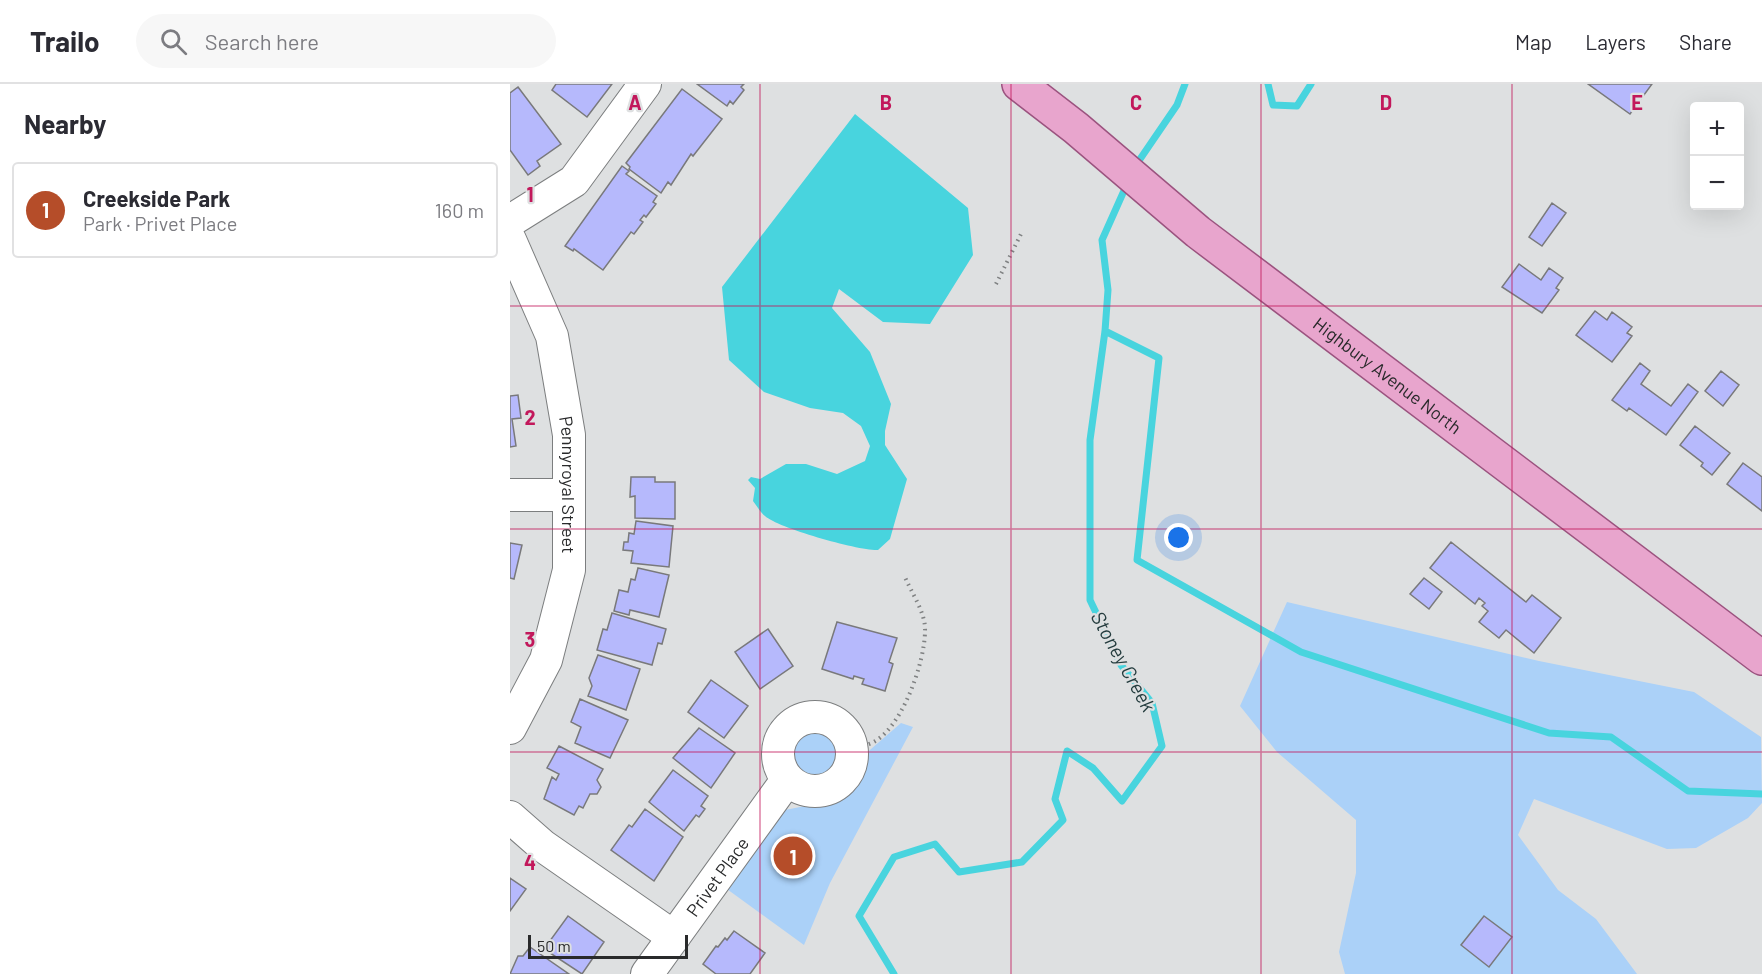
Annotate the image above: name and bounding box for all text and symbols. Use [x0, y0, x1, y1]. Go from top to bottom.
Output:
search box [136, 14, 556, 68]
text: Trailo [30, 24, 100, 58]
icon: search [157, 25, 190, 58]
text: Search here [205, 28, 319, 54]
text: Map [1515, 29, 1552, 54]
text: Layers [1585, 29, 1646, 54]
text: Share [1679, 29, 1732, 54]
text: A [628, 90, 642, 114]
text: B [880, 90, 892, 114]
text: C [1130, 90, 1142, 114]
text: D [1380, 90, 1392, 114]
text: E [1631, 90, 1643, 114]
map controls [1690, 102, 1744, 210]
button: + [1690, 102, 1744, 156]
text: Nearby [24, 108, 106, 139]
button: − [1690, 156, 1744, 210]
text: 1 [526, 182, 534, 206]
text: Creekside Park [83, 185, 230, 211]
text: 1 [42, 198, 49, 222]
text: 160 m [435, 198, 484, 222]
text: Park · Privet Place [83, 211, 237, 235]
street label: Highbury Avenue North [1309, 312, 1466, 438]
text: 2 [524, 405, 536, 429]
street label: Pennyroyal Street [555, 414, 580, 554]
your location [1164, 523, 1193, 552]
water label: Stoney Creek [1087, 607, 1162, 716]
text: 3 [525, 627, 535, 651]
street label: Privet Place [681, 833, 753, 921]
pin: 1 [774, 834, 812, 878]
text: 4 [524, 850, 536, 874]
scale bar [528, 932, 688, 960]
text: 50 m [537, 936, 571, 955]

